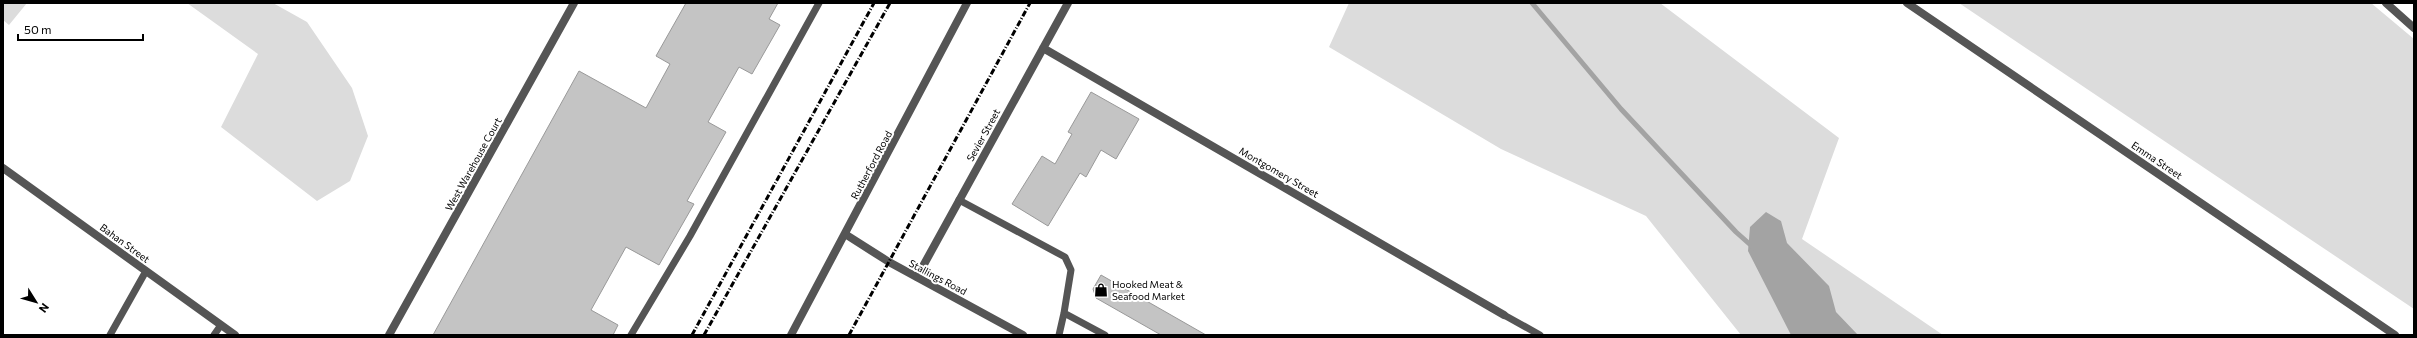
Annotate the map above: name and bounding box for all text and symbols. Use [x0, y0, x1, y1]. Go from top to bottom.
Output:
scale bar [18, 16, 143, 42]
text: 50 m [24, 22, 52, 36]
street label: Sevier Street [964, 107, 1002, 163]
street label: West Warehouse Court [442, 115, 504, 213]
street label: Rutherford Road [848, 128, 894, 201]
street label: Emma Street [2129, 139, 2185, 181]
street label: Montgomery Street [1237, 144, 1321, 200]
street label: Bahan Street [98, 221, 152, 265]
street label: Stallings Road [907, 257, 969, 297]
place label: Hooked Meat & Seafood Market [1112, 278, 1185, 302]
north arrow [16, 282, 56, 322]
shop icon: Hooked Meat & Seafood Market [1093, 282, 1109, 298]
text: N [37, 301, 52, 316]

